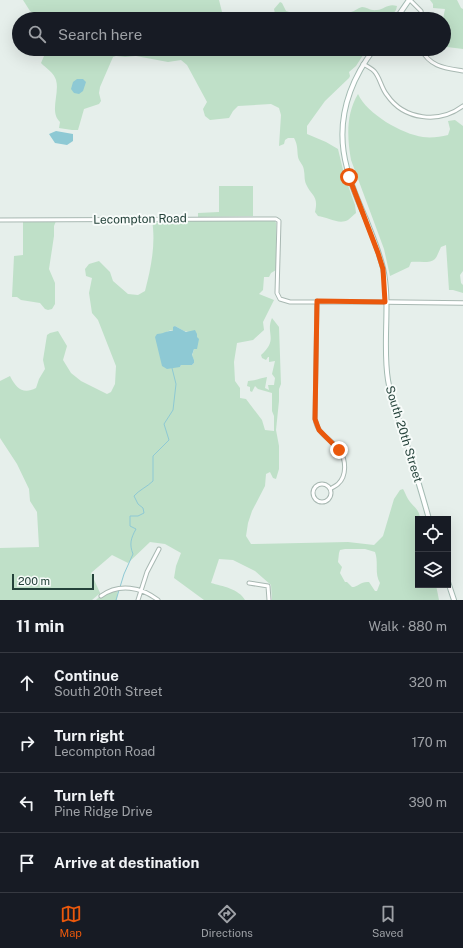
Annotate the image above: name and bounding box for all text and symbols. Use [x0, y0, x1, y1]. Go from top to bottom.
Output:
search box [12, 12, 451, 56]
icon: search [26, 23, 48, 45]
text: Search here [58, 26, 142, 43]
route start [340, 168, 358, 186]
street label: Lecompton Road [93, 211, 187, 227]
street label: South 20th Street [383, 384, 425, 484]
route end [330, 441, 348, 459]
map controls [415, 516, 451, 588]
button: locate [415, 516, 451, 552]
button: layers [415, 552, 451, 588]
scale bar [12, 572, 94, 591]
text: 200 m [18, 575, 50, 587]
text: 11 min [16, 616, 64, 636]
text: Walk · 880 m [369, 619, 447, 634]
text: Continue [54, 667, 119, 684]
icon: ahead [16, 672, 38, 694]
text: 320 m [409, 675, 447, 690]
text: South 20th Street [54, 684, 163, 699]
text: Turn right [54, 727, 124, 744]
icon: right [16, 732, 38, 754]
text: 170 m [412, 735, 447, 750]
text: Lecompton Road [54, 744, 155, 759]
text: Turn left [54, 787, 115, 804]
icon: left [16, 792, 38, 814]
text: 390 m [409, 795, 447, 810]
text: Pine Ridge Drive [54, 804, 153, 819]
icon: arrive [16, 852, 38, 874]
text: Arrive at destination [54, 854, 199, 871]
tab: Map [60, 903, 82, 939]
tab: Directions [201, 903, 253, 939]
tab: Saved [372, 903, 403, 939]

